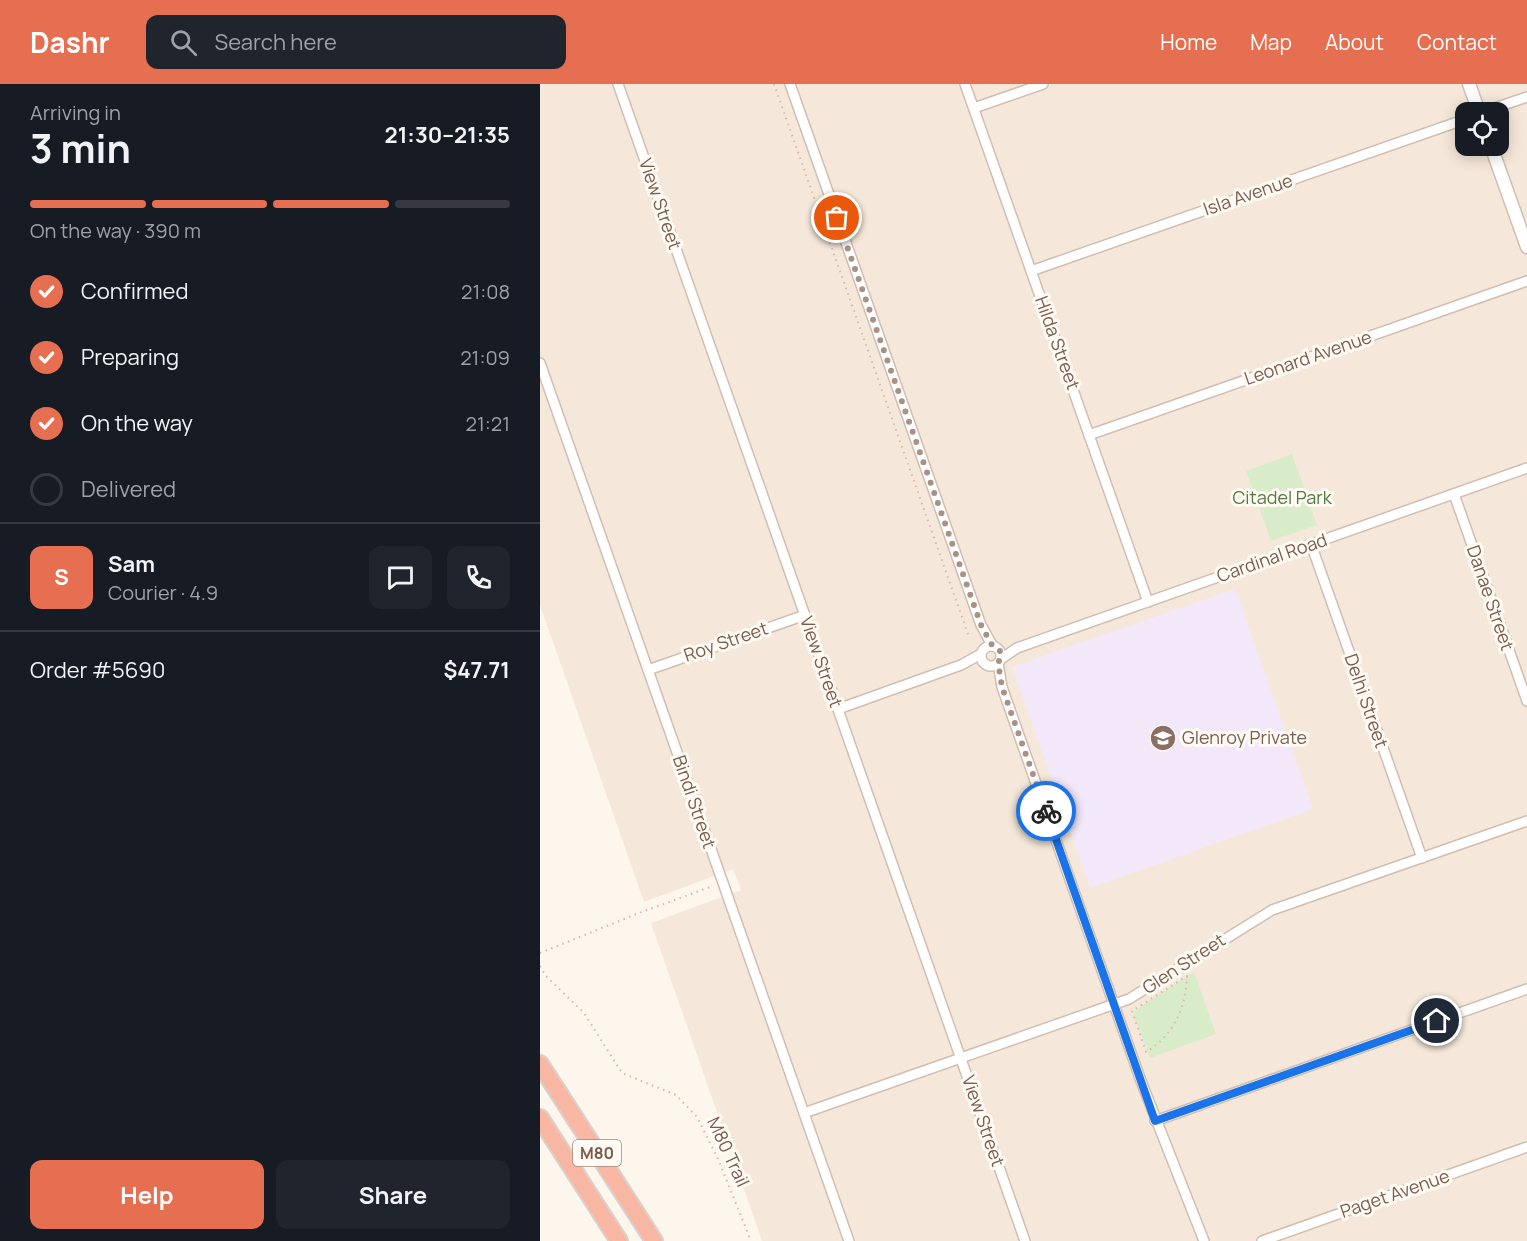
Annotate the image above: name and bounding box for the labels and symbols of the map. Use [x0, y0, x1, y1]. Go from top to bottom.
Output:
street label: View Street [634, 155, 688, 253]
street label: Isla Avenue [1200, 168, 1296, 221]
pin [811, 192, 862, 243]
street label: Hilda Street [1030, 293, 1086, 393]
street label: Leonard Avenue [1241, 324, 1375, 390]
park label: Citadel Park [1232, 485, 1333, 509]
street label: Cardinal Road [1213, 527, 1330, 587]
street label: Danae Street [1462, 542, 1520, 653]
street label: View Street [795, 613, 849, 711]
street label: Roy Street [680, 615, 771, 667]
street label: Delhi Street [1340, 650, 1394, 751]
school or university icon: Glenroy Private [1148, 723, 1178, 753]
place label: Glenroy Private [1182, 725, 1307, 749]
street label: Bindi Street [668, 752, 722, 852]
courier [1016, 781, 1076, 841]
street label: Glen Street [1137, 927, 1230, 999]
pin [1411, 995, 1462, 1046]
street label: View Street [957, 1072, 1011, 1170]
street label: M80 Trail [702, 1113, 756, 1190]
road number: M80 [573, 1140, 621, 1166]
street label: Paget Avenue [1337, 1163, 1453, 1223]

